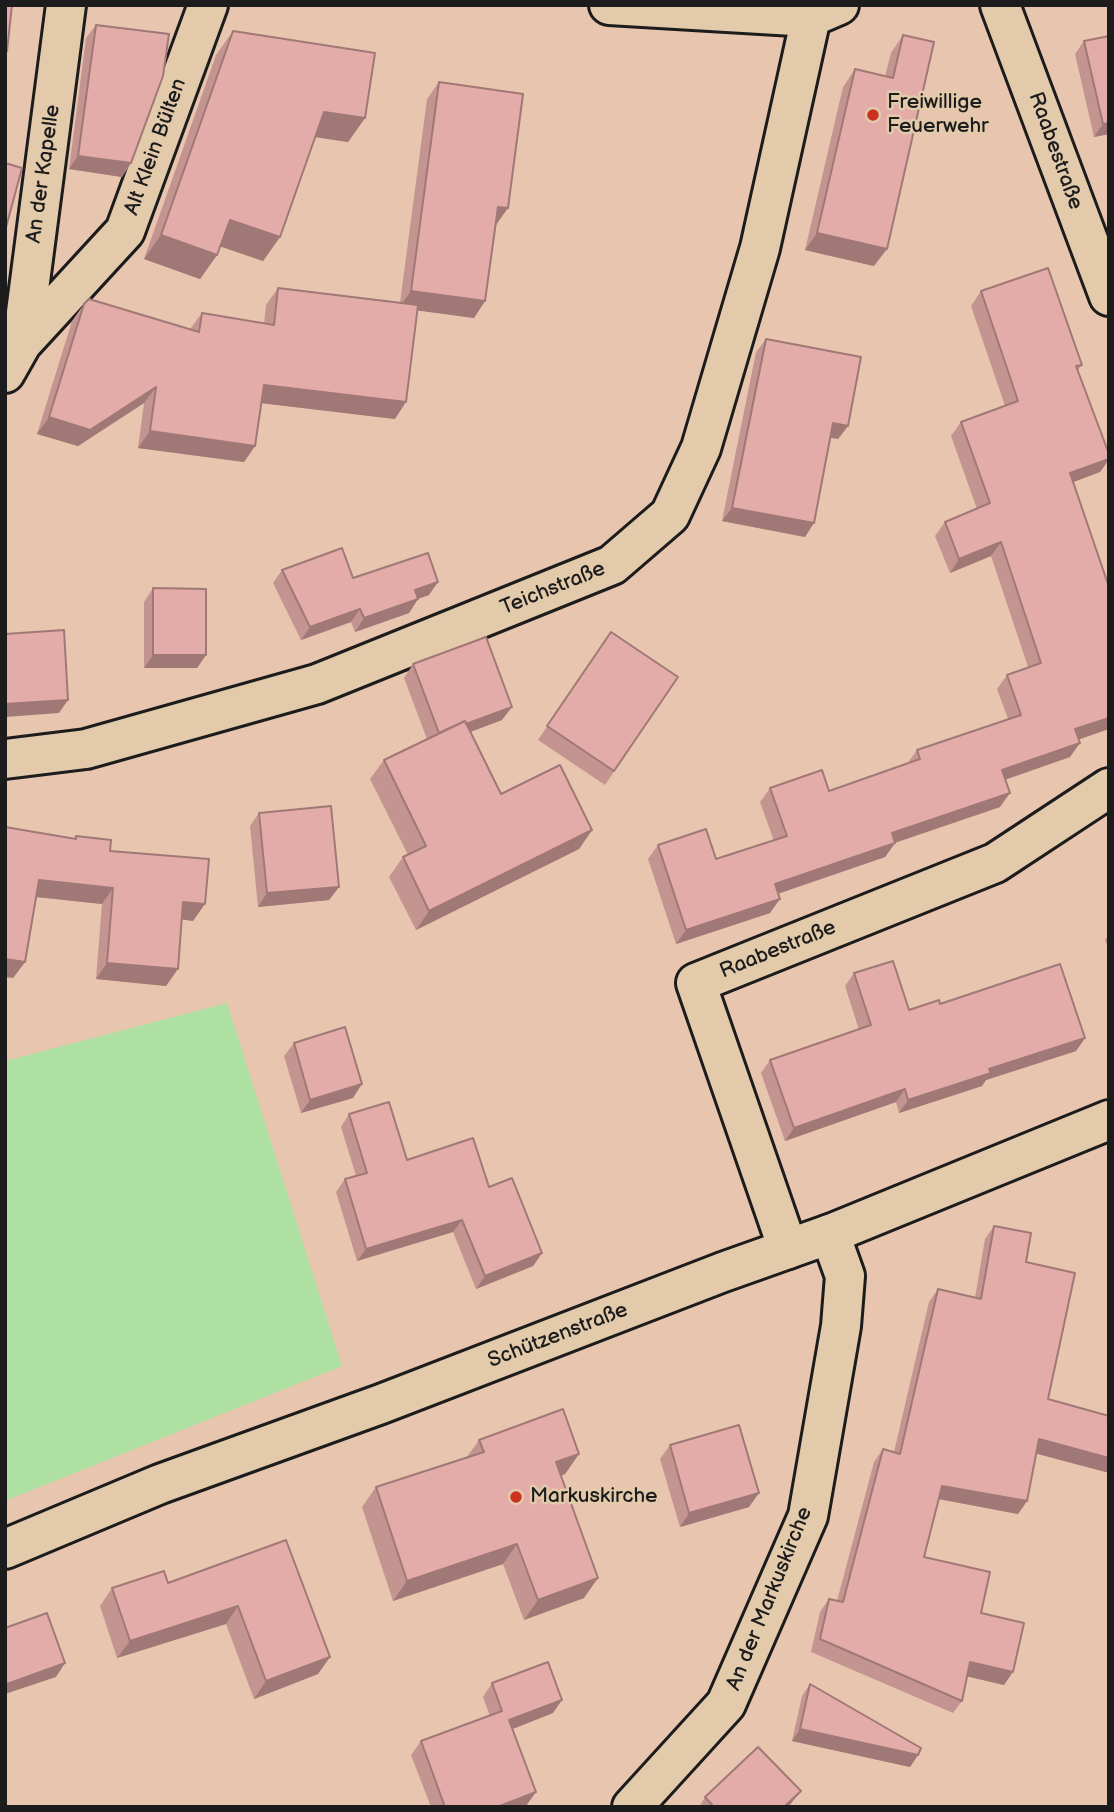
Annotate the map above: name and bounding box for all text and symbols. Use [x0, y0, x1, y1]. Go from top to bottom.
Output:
street label: Alt Klein Bülten [120, 75, 192, 219]
street label: Raabestraße [1022, 89, 1088, 213]
place label: Freiwillige Feuerwehr [887, 90, 989, 140]
street label: An der Kapelle [22, 103, 66, 245]
marker: Freiwillige Feuerwehr [865, 107, 881, 123]
street label: Teichstraße [497, 557, 609, 621]
street label: Raabestraße [716, 915, 840, 985]
street label: Schützenstraße [485, 1298, 631, 1374]
place label: Markuskirche [530, 1484, 657, 1510]
marker: Markuskirche [508, 1489, 524, 1505]
street label: An der Markuskirche [722, 1504, 818, 1694]

